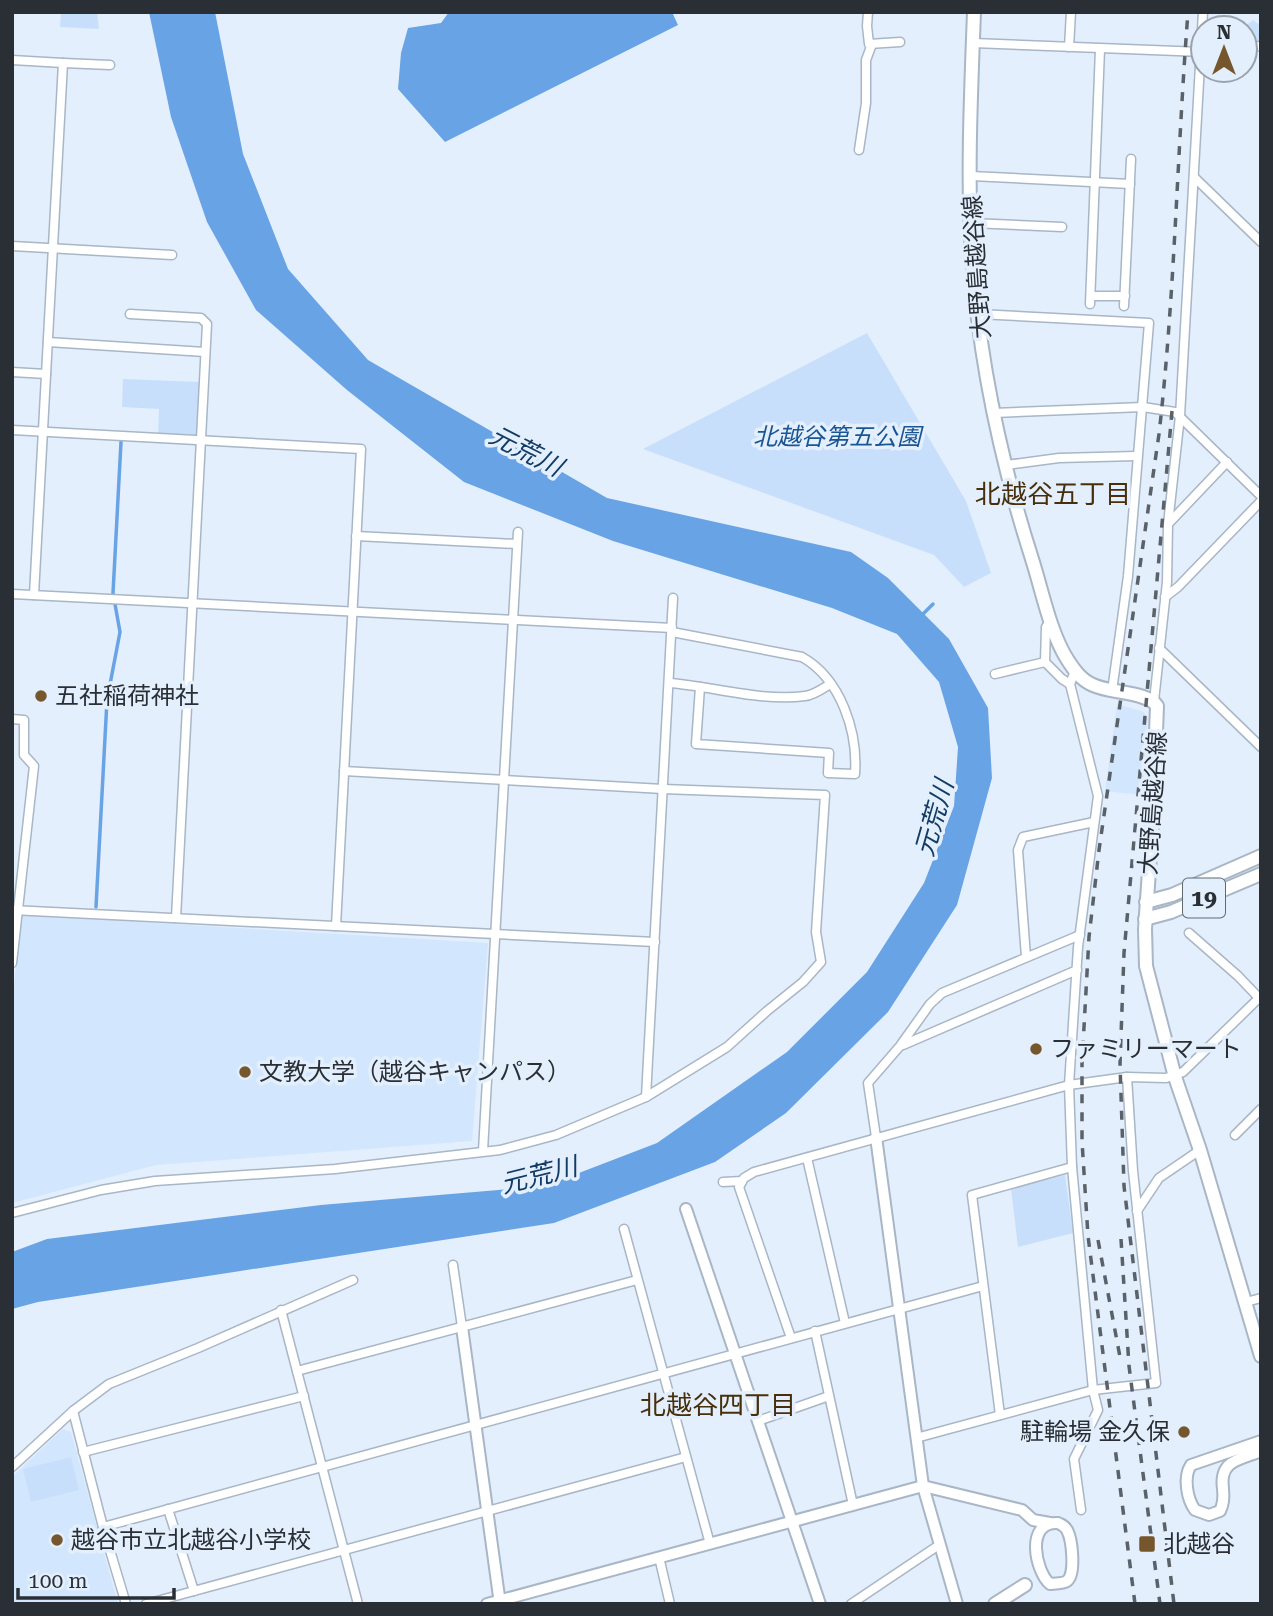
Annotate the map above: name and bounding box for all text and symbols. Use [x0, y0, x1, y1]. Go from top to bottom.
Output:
north arrow [1189, 14, 1259, 84]
text: N [1217, 21, 1232, 44]
street label: 大野島越谷線 [958, 194, 996, 340]
water label: 元荒川 [484, 420, 570, 483]
park label: 北越谷第五公園 [753, 423, 924, 451]
district label: 北越谷五丁目 [975, 479, 1131, 509]
place label: 五社稲荷神社 [55, 682, 199, 710]
marker: 五社稲荷神社 [33, 688, 49, 704]
street label: 大野島越谷線 [1134, 730, 1172, 876]
water label: 元荒川 [909, 773, 960, 860]
road number: 19 [1183, 878, 1225, 917]
place label: ファミリーマート [1050, 1035, 1242, 1063]
marker: ファミリーマート [1028, 1041, 1044, 1057]
place label: 文教大学（越谷キャンパス） [259, 1058, 571, 1086]
marker: 文教大学（越谷キャンパス） [237, 1064, 253, 1080]
water label: 元荒川 [498, 1150, 583, 1199]
district label: 北越谷四丁目 [640, 1390, 796, 1420]
place label: 駐輪場 金久保 [1020, 1418, 1170, 1446]
marker: 駐輪場 金久保 [1176, 1424, 1192, 1440]
place label: 越谷市立北越谷小学校 [71, 1526, 311, 1554]
place label: 北越谷 [1163, 1530, 1235, 1558]
marker: 越谷市立北越谷小学校 [49, 1532, 65, 1548]
marker: 北越谷 [1137, 1534, 1157, 1554]
scale bar [18, 1556, 173, 1600]
text: 100 m [28, 1569, 88, 1593]

